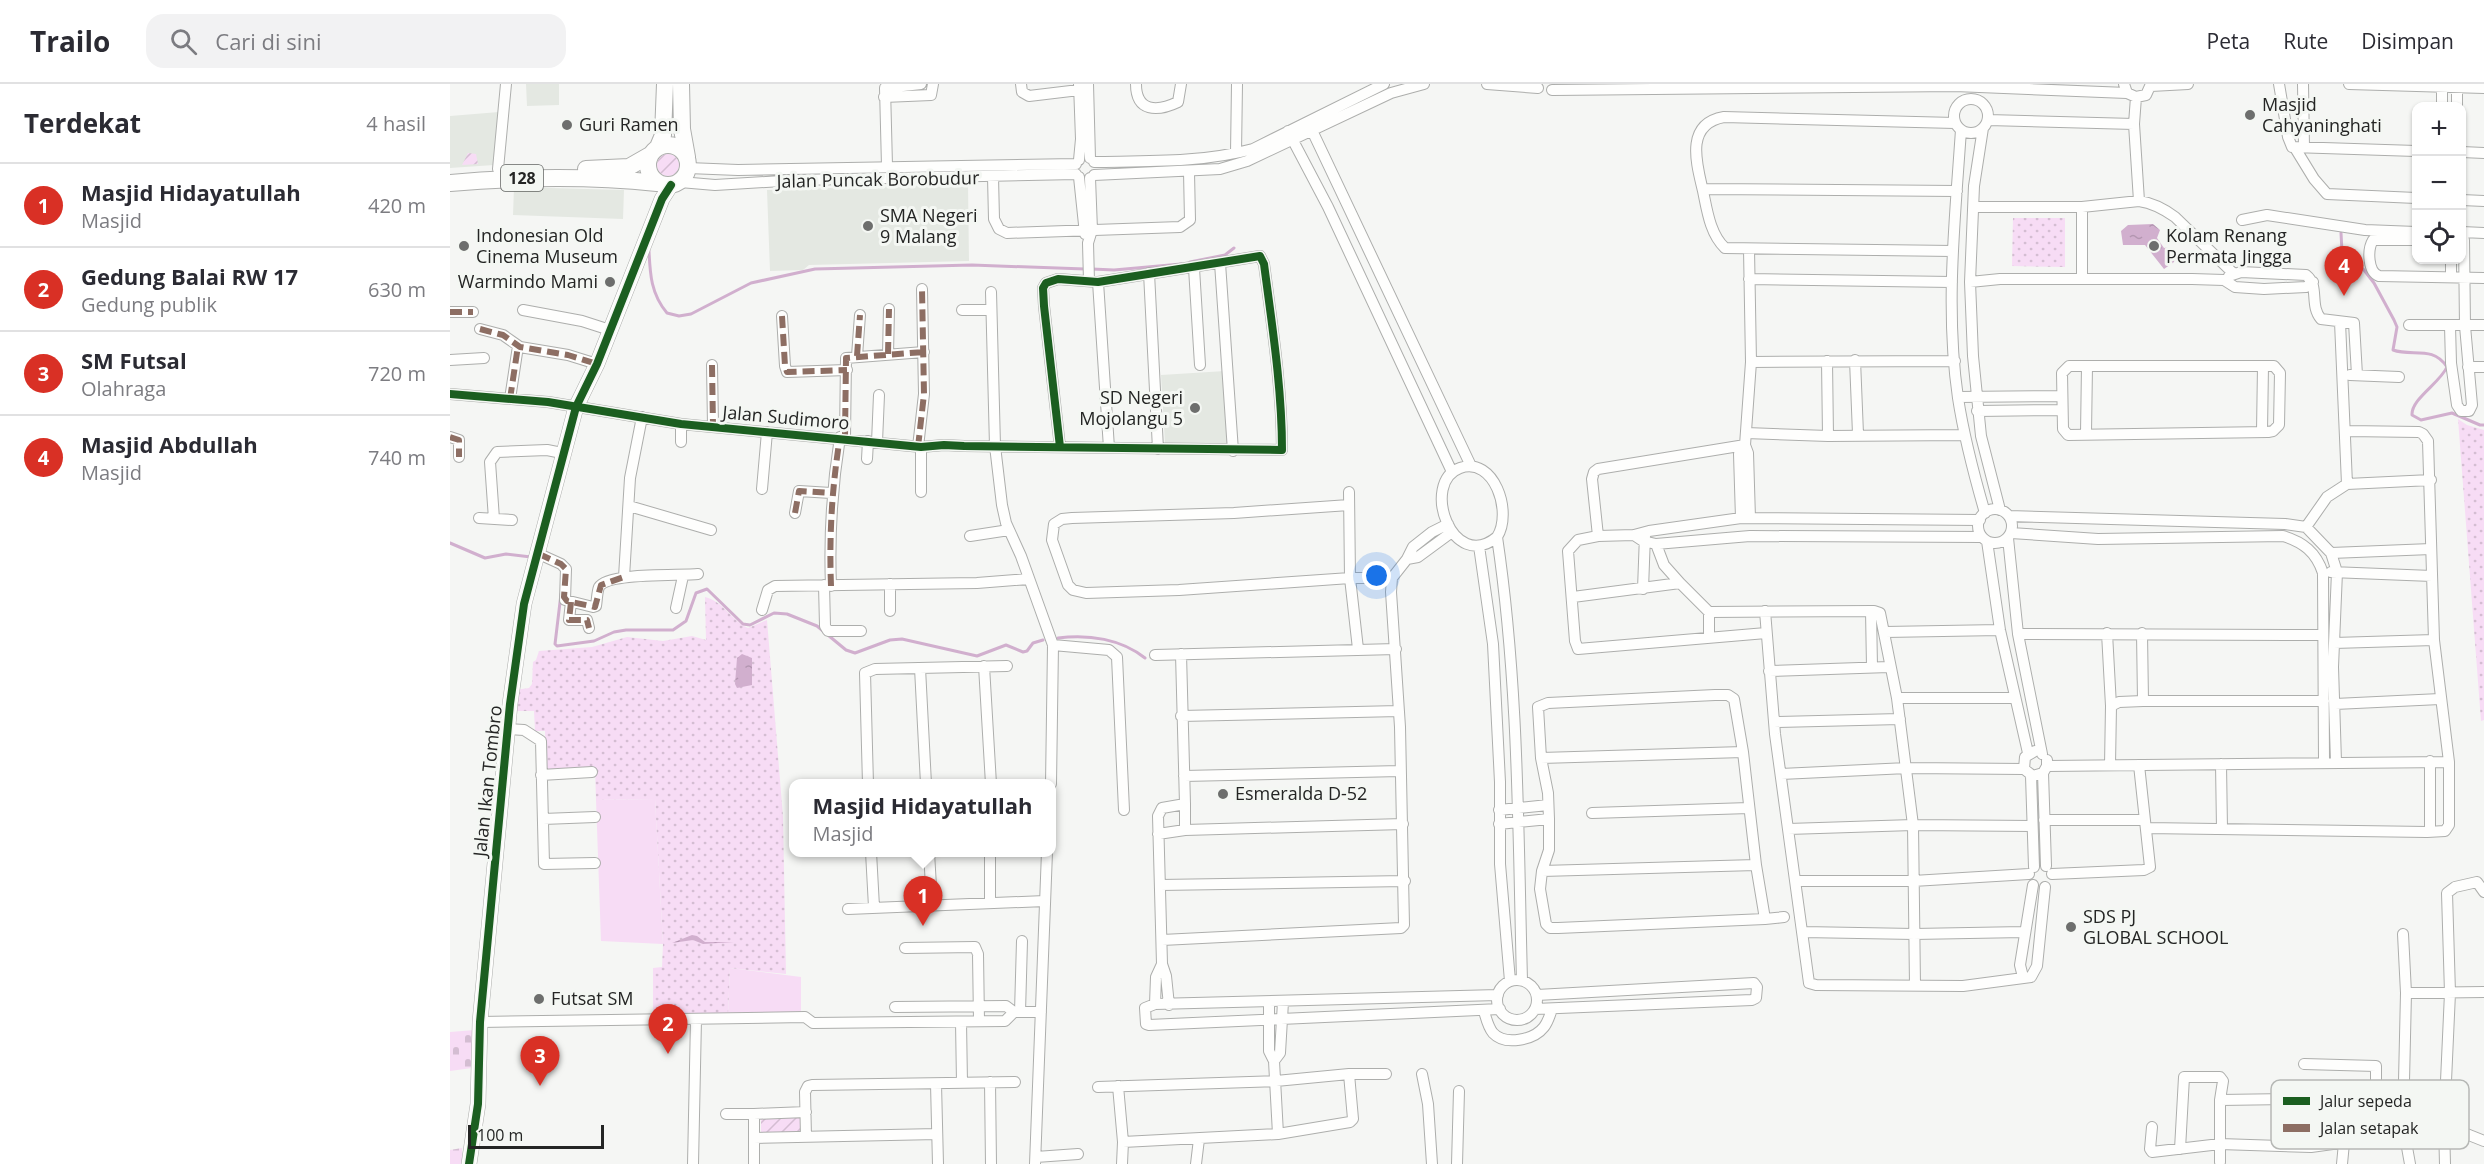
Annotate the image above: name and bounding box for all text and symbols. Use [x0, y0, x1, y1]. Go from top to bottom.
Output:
search box [146, 14, 566, 68]
text: Trailo [30, 22, 110, 60]
icon: search [167, 25, 200, 58]
text: Cari di sini [215, 26, 321, 56]
text: Peta [2207, 27, 2250, 55]
text: Rute [2283, 27, 2328, 55]
text: Disimpan [2361, 27, 2454, 55]
place label: Masjid Cahyaninghati [2262, 92, 2382, 137]
map controls [2412, 102, 2466, 264]
button: + [2412, 102, 2466, 156]
text: Terdekat [24, 105, 141, 141]
marker: Masjid Cahyaninghati [2243, 108, 2257, 122]
text: 4 hasil [366, 110, 426, 137]
place label: Guri Ramen [579, 112, 679, 136]
marker: Guri Ramen [560, 118, 574, 132]
button: − [2412, 156, 2466, 210]
road number: 128 [501, 165, 543, 191]
street label: Jalan Puncak Borobudur [774, 165, 980, 193]
text: Masjid Hidayatullah [81, 177, 301, 207]
text: 1 [38, 192, 49, 219]
text: 420 m [368, 192, 426, 219]
place label: SMA Negeri 9 Malang [880, 203, 978, 248]
text: Masjid [81, 207, 142, 234]
button: locate [2412, 210, 2466, 264]
marker: SMA Negeri 9 Malang [861, 219, 875, 233]
place label: Indonesian Old Cinema Museum [476, 223, 618, 268]
place label: Kolam Renang Permata Jingga [2166, 223, 2292, 268]
marker: Indonesian Old Cinema Museum [457, 239, 471, 253]
marker: Kolam Renang Permata Jingga [2147, 239, 2161, 253]
pin: 4 [2324, 246, 2364, 296]
text: Gedung Balai RW 17 [81, 261, 298, 291]
place label: Warmindo Mami [458, 269, 598, 293]
marker: Warmindo Mami [603, 275, 617, 289]
text: 2 [38, 276, 49, 303]
text: 630 m [368, 276, 426, 303]
text: Gedung publik [81, 291, 217, 318]
text: SM Futsal [81, 345, 187, 375]
text: 3 [38, 360, 49, 387]
text: 720 m [368, 360, 426, 387]
text: Olahraga [81, 375, 166, 402]
place label: SD Negeri Mojolangu 5 [1079, 385, 1183, 430]
street label: Jalan Sudimoro [720, 399, 851, 435]
marker: SD Negeri Mojolangu 5 [1188, 401, 1202, 415]
text: Masjid Abdullah [81, 429, 258, 459]
text: 4 [38, 444, 49, 471]
text: 740 m [368, 444, 426, 471]
text: Masjid [81, 459, 142, 486]
your location [1362, 561, 1391, 590]
street label: Jalan Ikan Tombro [467, 704, 507, 860]
popup [789, 779, 1056, 857]
place label: Esmeralda D-52 [1235, 781, 1367, 805]
marker: Esmeralda D-52 [1216, 787, 1230, 801]
text: Masjid Hidayatullah [813, 790, 1032, 820]
text: Masjid [813, 820, 874, 847]
pin: 1 [904, 876, 942, 926]
place label: SDS PJ GLOBAL SCHOOL [2083, 904, 2228, 949]
marker: SDS PJ GLOBAL SCHOOL [2064, 920, 2078, 934]
place label: Futsat SM [551, 986, 633, 1010]
marker: Futsat SM [532, 992, 546, 1006]
pin: 2 [648, 1004, 688, 1054]
pin: 3 [520, 1036, 560, 1086]
legend [2271, 1080, 2469, 1149]
text: Jalur sepeda [2318, 1090, 2412, 1112]
text: Jalan setapak [2318, 1117, 2419, 1139]
scale bar [468, 1122, 604, 1150]
text: 100 m [477, 1124, 523, 1146]

